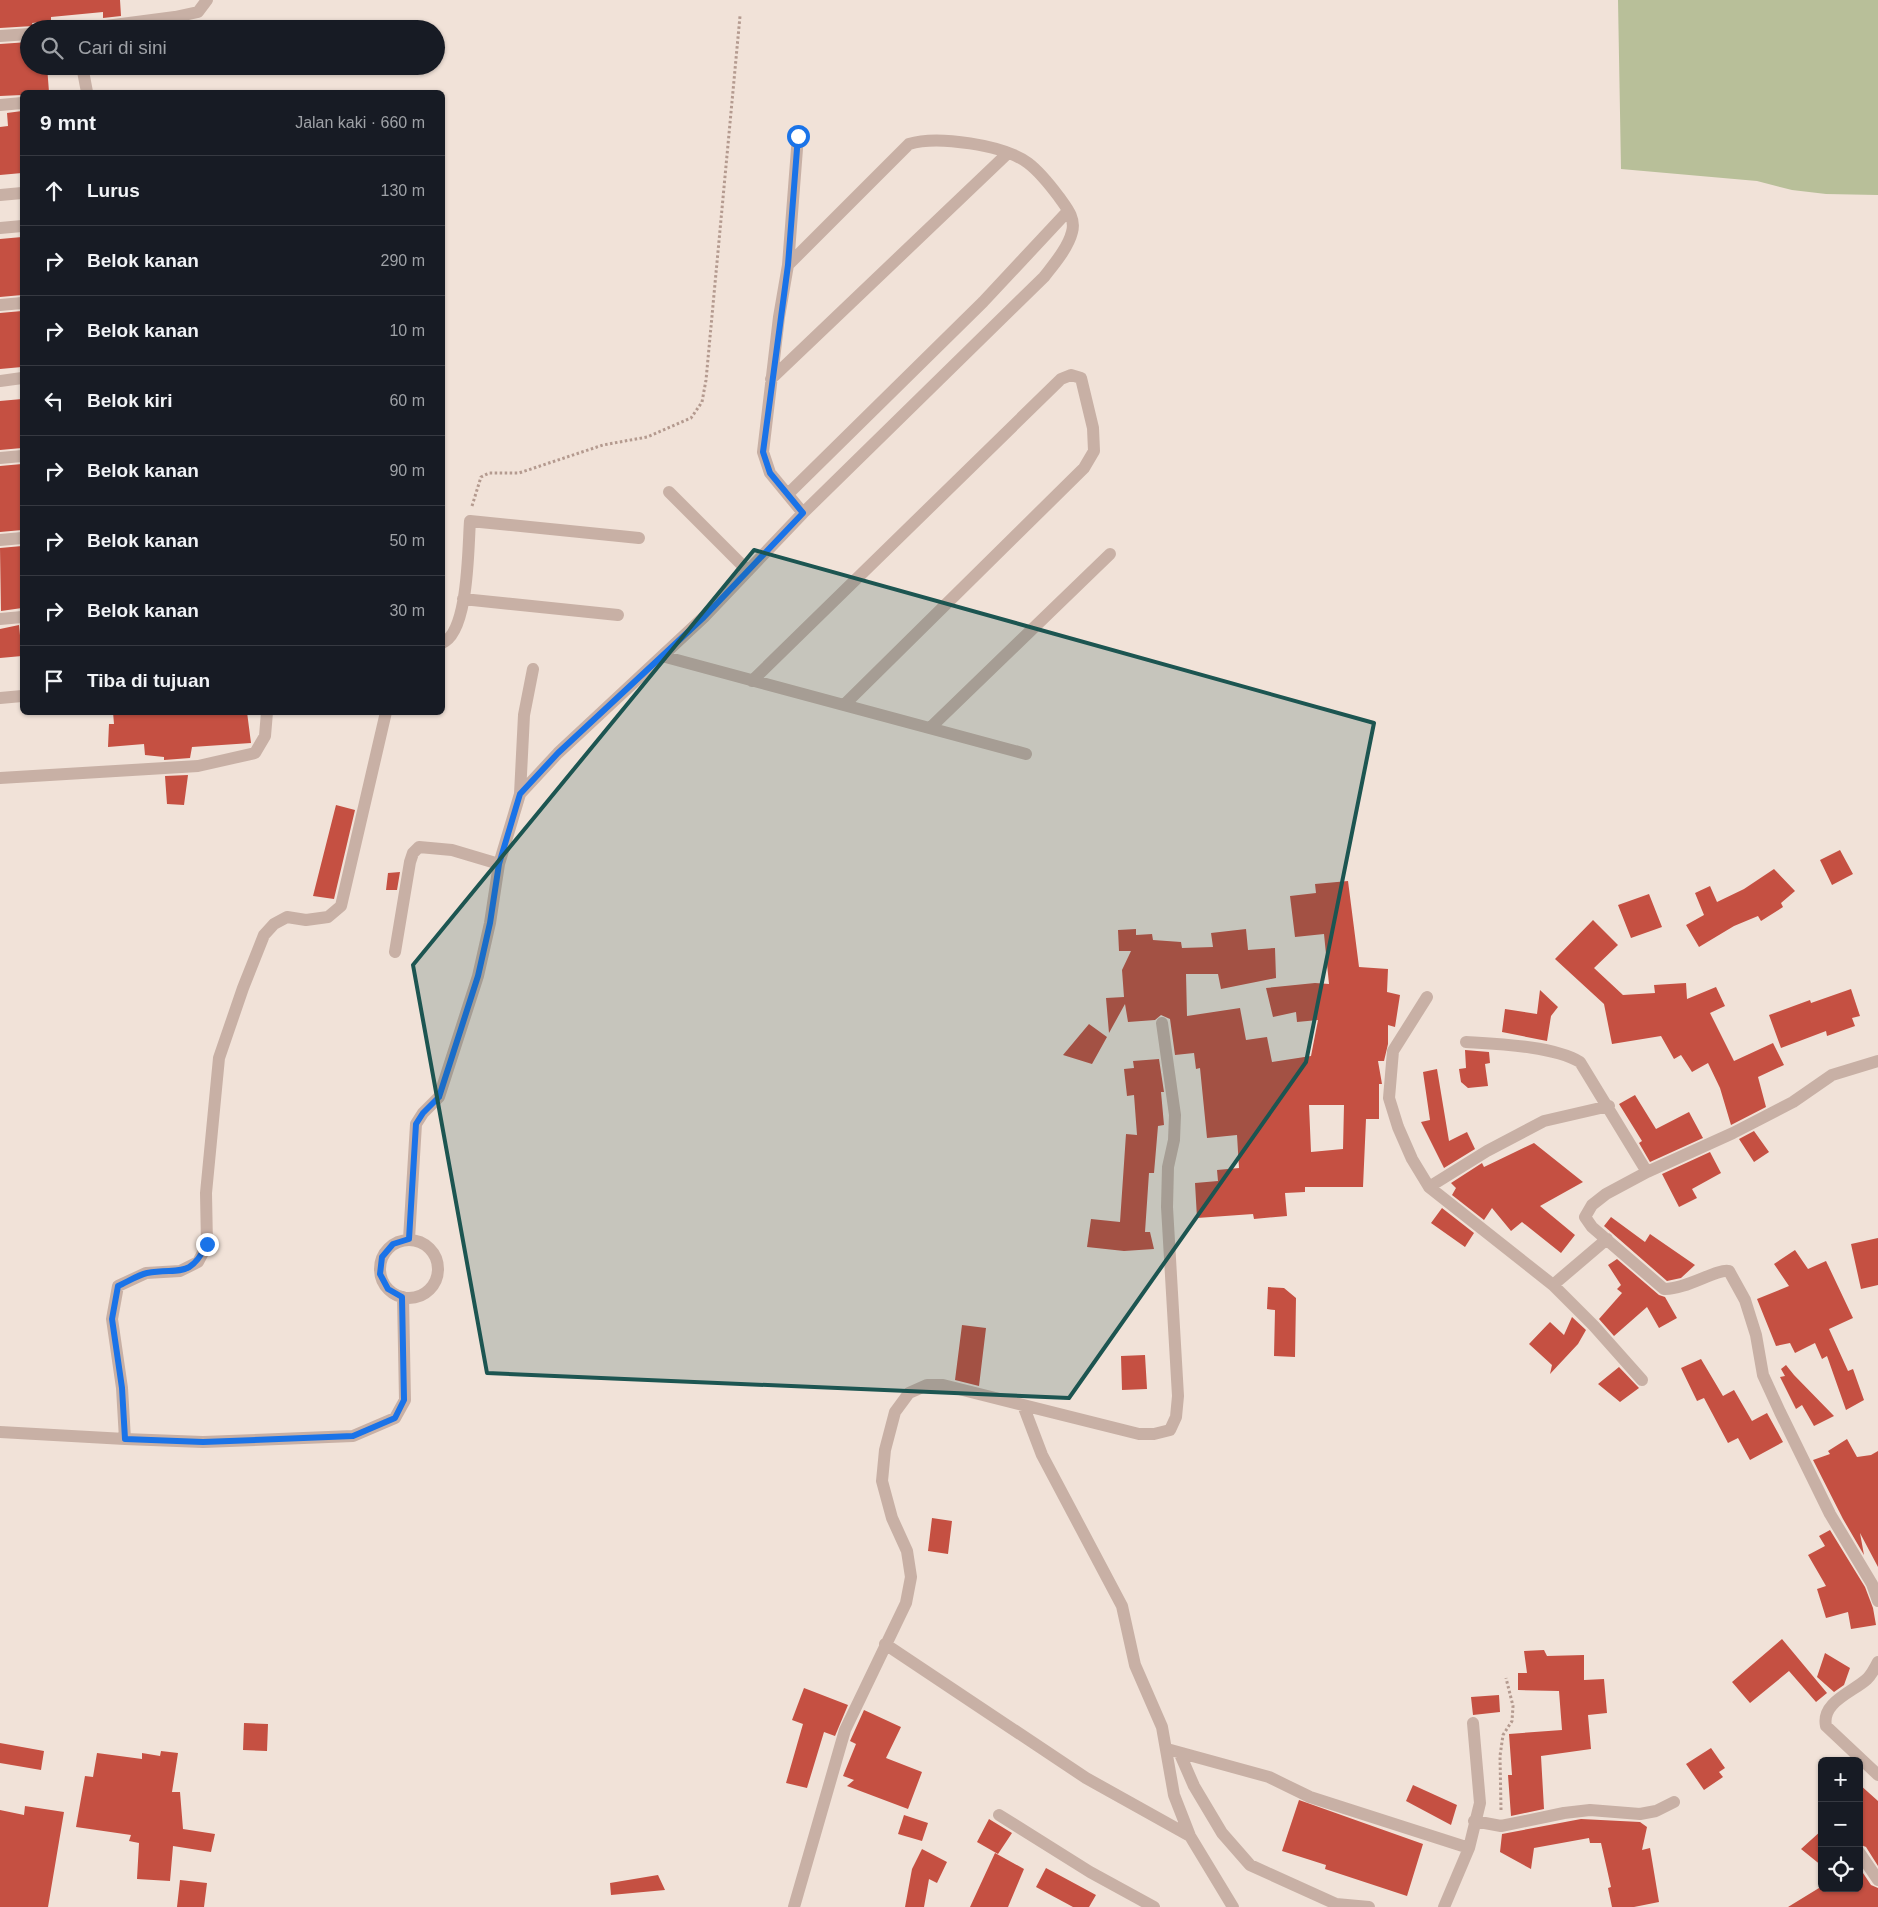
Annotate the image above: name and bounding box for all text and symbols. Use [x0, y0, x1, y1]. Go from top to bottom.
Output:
search box [20, 20, 445, 75]
icon: search [38, 34, 66, 62]
text: Cari di sini [78, 37, 167, 58]
text: 9 mnt [40, 111, 96, 134]
text: Jalan kaki · 660 m [295, 114, 425, 131]
route start [787, 125, 810, 148]
icon: ahead [40, 177, 68, 205]
text: Lurus [87, 180, 140, 201]
text: 130 m [381, 182, 425, 199]
icon: right [40, 247, 68, 275]
text: Belok kanan [87, 250, 199, 271]
text: 290 m [381, 252, 425, 269]
icon: right [40, 317, 68, 345]
text: Belok kanan [87, 320, 199, 341]
text: 10 m [389, 322, 425, 339]
icon: left [40, 387, 68, 415]
text: Belok kiri [87, 390, 173, 411]
text: 60 m [389, 392, 425, 409]
icon: right [40, 457, 68, 485]
text: Belok kanan [87, 460, 199, 481]
text: 90 m [389, 462, 425, 479]
icon: right [40, 527, 68, 555]
text: Belok kanan [87, 530, 199, 551]
text: 50 m [389, 532, 425, 549]
icon: right [40, 597, 68, 625]
text: Belok kanan [87, 600, 199, 621]
text: 30 m [389, 602, 425, 619]
icon: arrive [40, 667, 68, 695]
text: Tiba di tujuan [87, 670, 210, 691]
route end [196, 1233, 219, 1256]
map controls [1818, 1757, 1863, 1892]
button: + [1818, 1757, 1863, 1802]
button: − [1818, 1802, 1863, 1847]
button: locate [1818, 1847, 1863, 1892]

